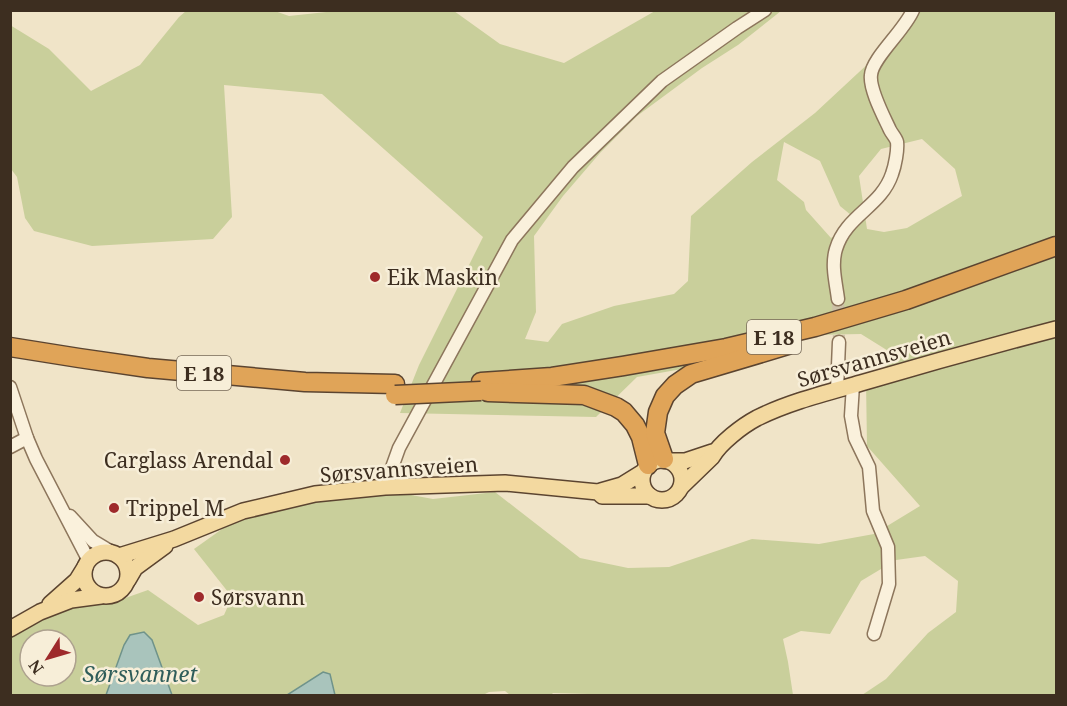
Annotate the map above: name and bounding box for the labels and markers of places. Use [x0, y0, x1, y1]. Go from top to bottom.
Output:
place label: Eik Maskin [387, 263, 498, 291]
marker: Eik Maskin [368, 270, 382, 284]
place label: Carglass Arendal [104, 446, 273, 474]
marker: Carglass Arendal [278, 453, 292, 467]
place label: Trippel M [126, 494, 224, 522]
marker: Trippel M [107, 501, 121, 515]
place label: Sørsvann [211, 583, 305, 611]
marker: Sørsvann [192, 590, 206, 604]

